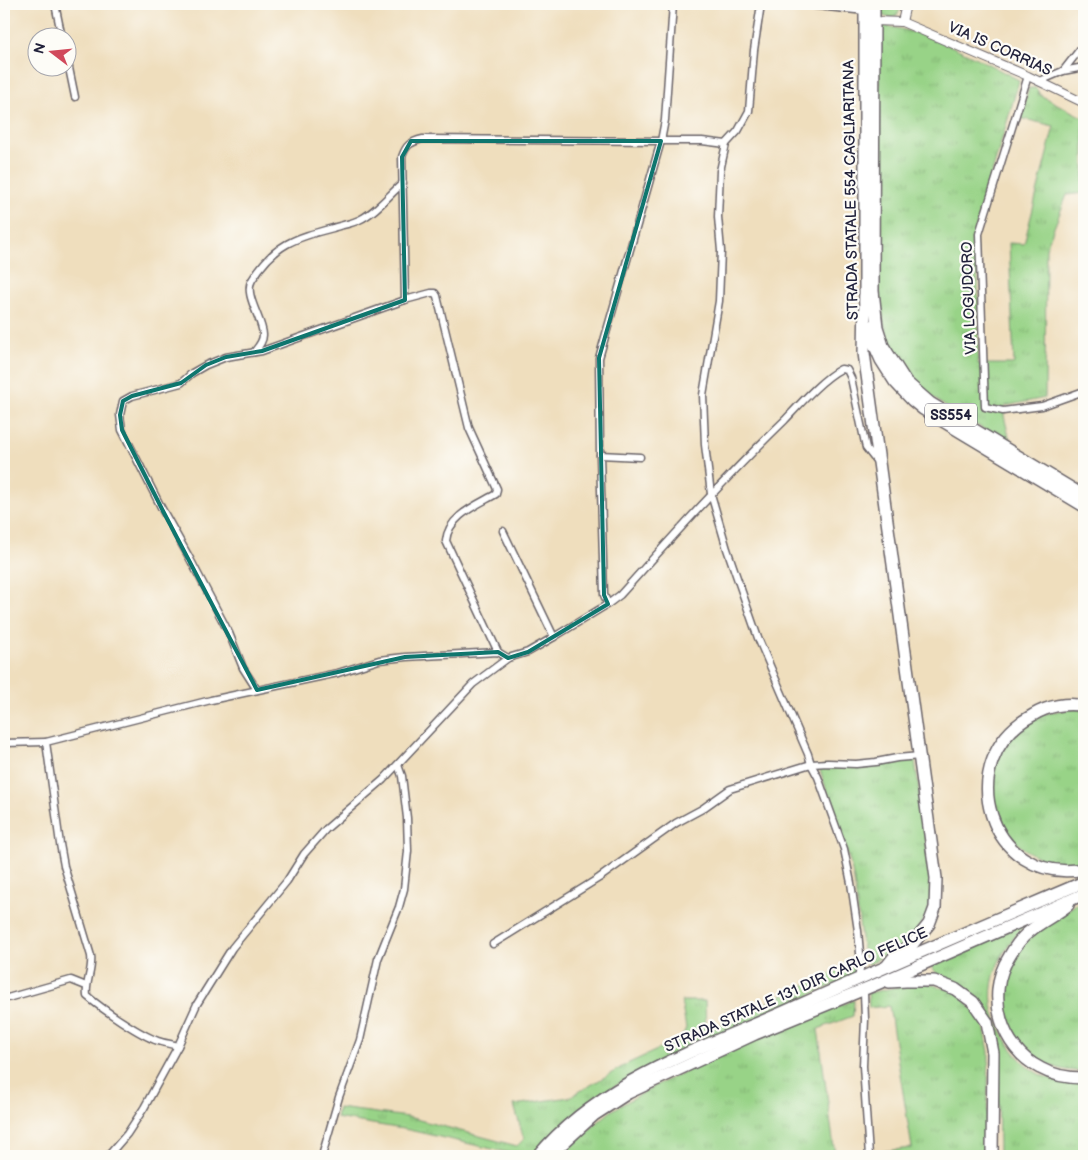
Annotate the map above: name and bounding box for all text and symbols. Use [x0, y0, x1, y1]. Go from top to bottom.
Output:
street label: VIA IS CORRIAS [945, 18, 1055, 80]
north arrow [28, 28, 78, 78]
text: N [30, 41, 50, 56]
street label: STRADA STATALE 554 CAGLIARITANA [839, 59, 863, 320]
street label: VIA LOGUDORO [958, 241, 980, 355]
road number: SS554 [925, 404, 977, 426]
street label: STRADA STATALE 131 DIR CARLO FELICE [661, 923, 931, 1057]

